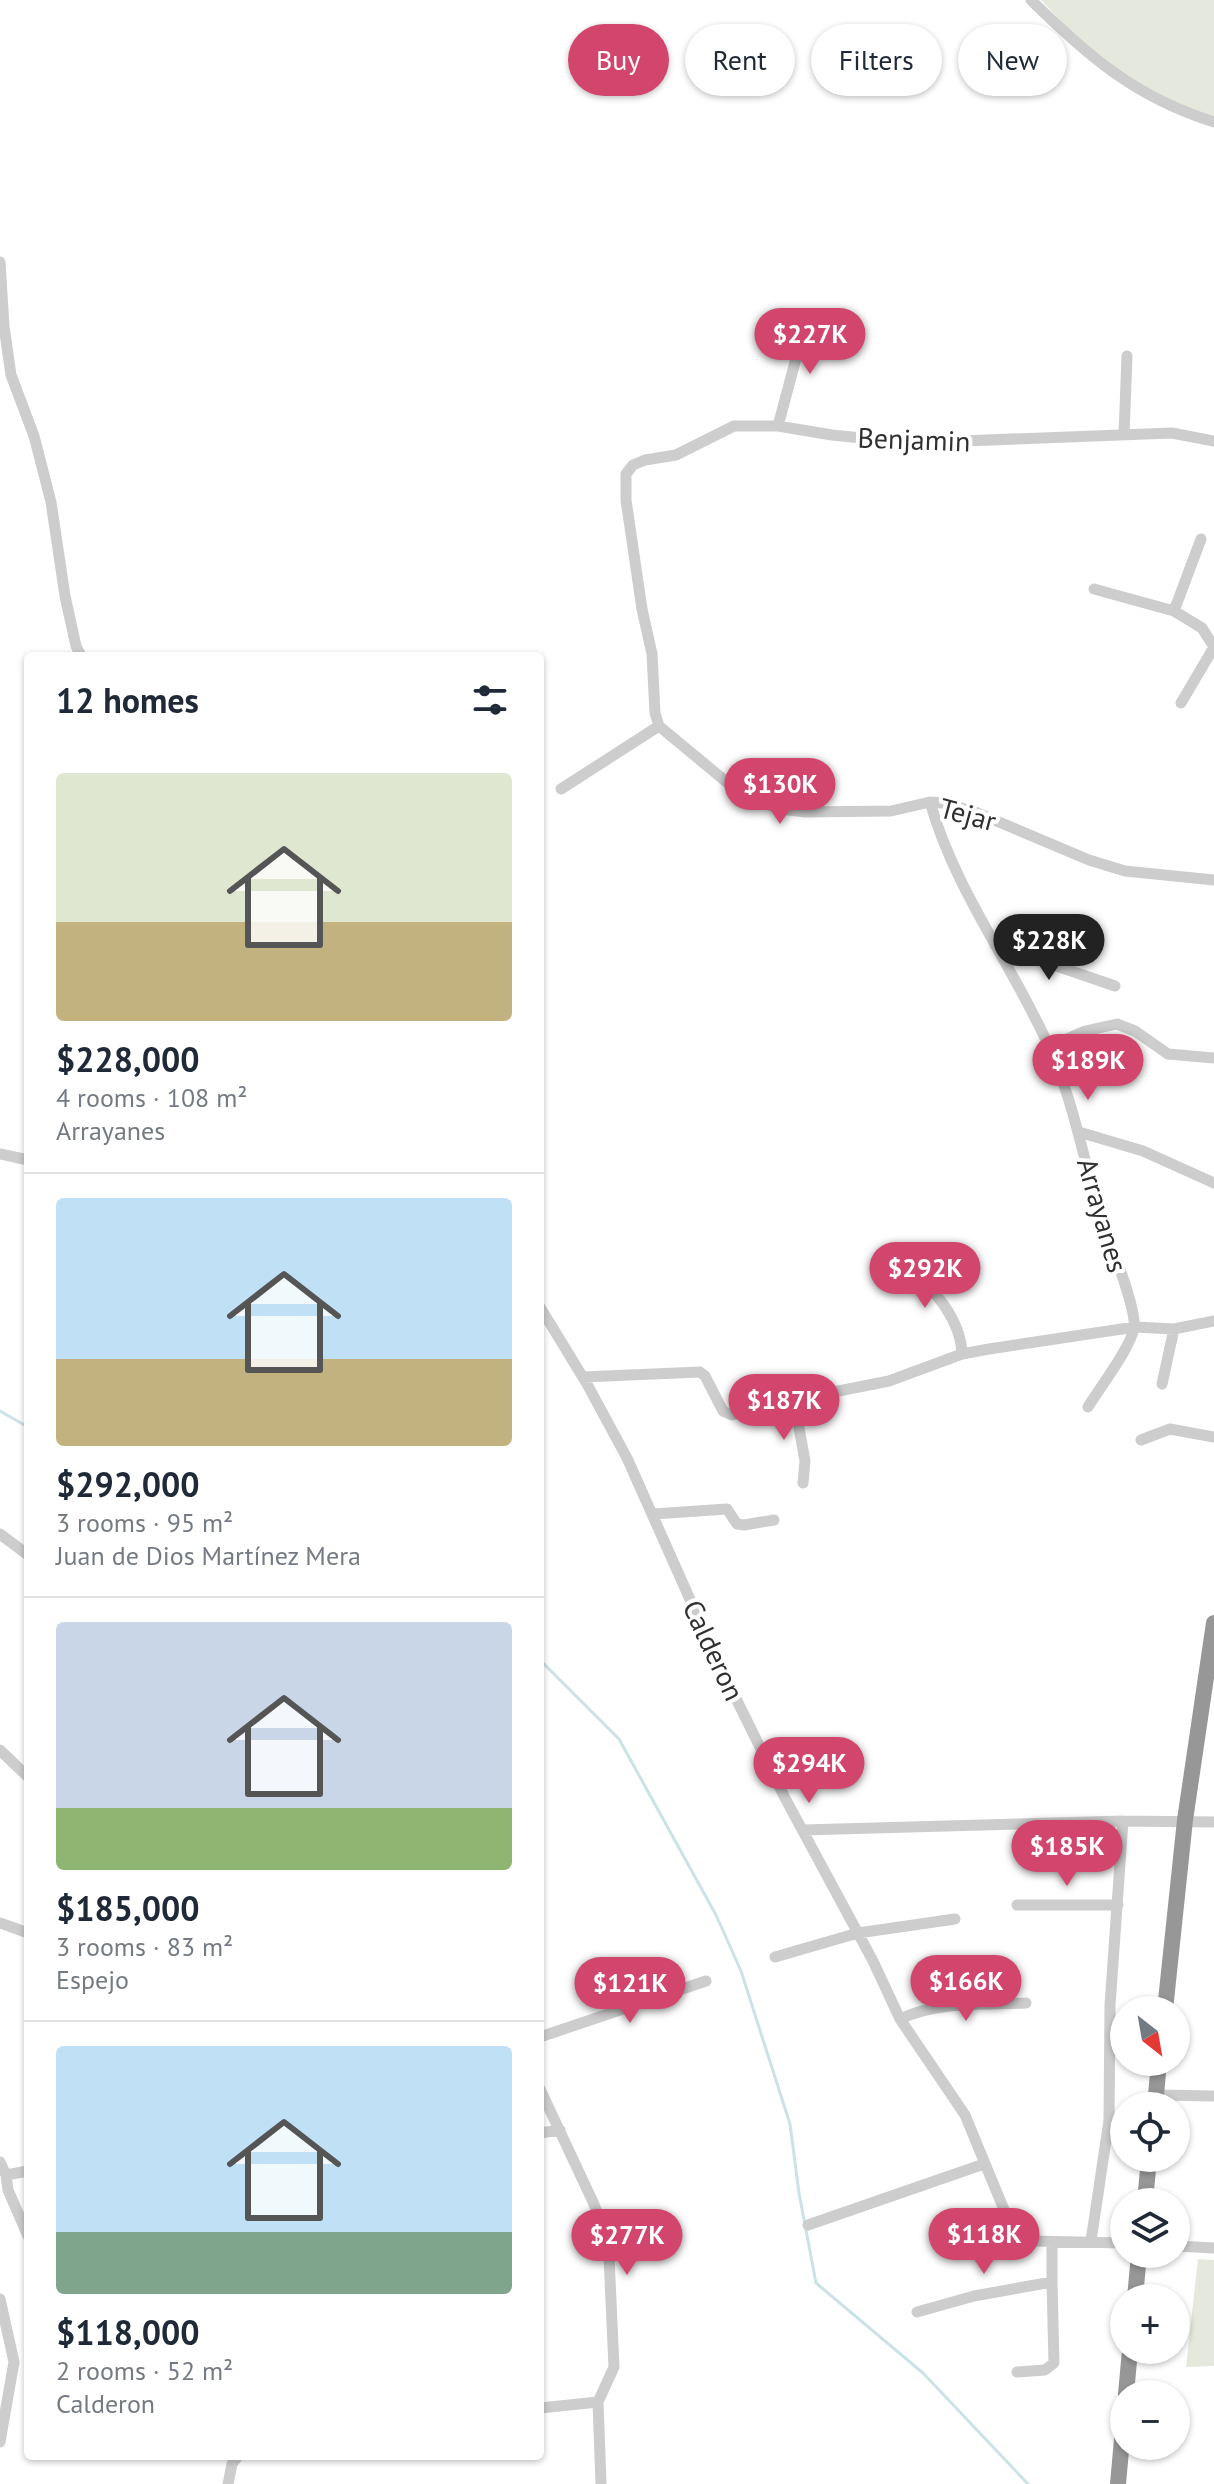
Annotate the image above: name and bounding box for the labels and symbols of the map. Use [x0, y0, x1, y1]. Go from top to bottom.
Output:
pin: $227K [754, 308, 866, 376]
street label: Benjamin [857, 419, 971, 459]
pin: $130K [724, 758, 836, 826]
street label: Tejar [936, 789, 1001, 839]
pin: $228K [993, 914, 1105, 982]
pin: $189K [1032, 1034, 1144, 1102]
street label: Arrayanes [1069, 1153, 1137, 1277]
pin: $292K [869, 1242, 981, 1310]
pin: $187K [728, 1374, 840, 1442]
street label: Calderon [675, 1594, 753, 1706]
pin: $294K [753, 1737, 865, 1805]
pin: $185K [1011, 1820, 1123, 1888]
pin: $166K [910, 1955, 1022, 2023]
pin: $121K [574, 1957, 686, 2025]
north arrow [1110, 1996, 1190, 2076]
pin: $118K [928, 2208, 1040, 2276]
pin: $277K [571, 2209, 683, 2277]

